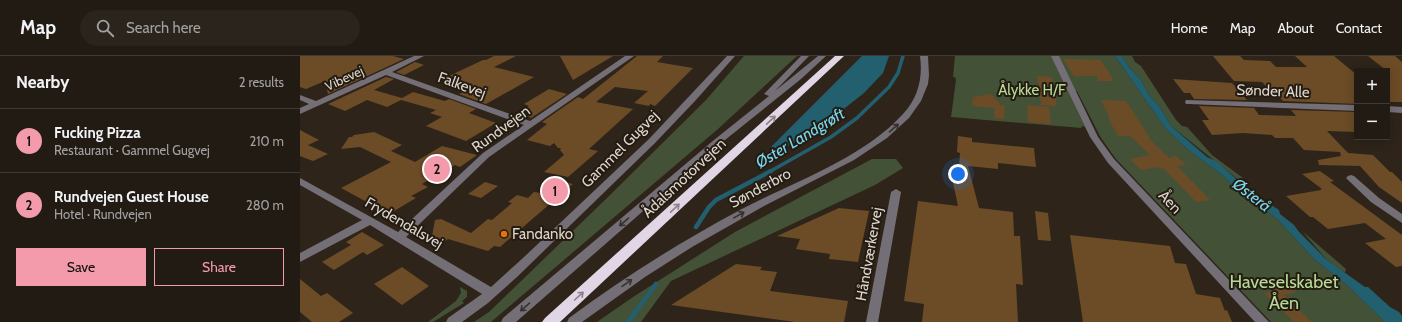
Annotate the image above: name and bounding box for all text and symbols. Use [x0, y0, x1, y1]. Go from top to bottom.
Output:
search box [80, 10, 360, 46]
text: Map [20, 16, 56, 39]
icon: search [94, 17, 116, 39]
text: Search here [126, 19, 201, 37]
text: Home [1171, 19, 1208, 37]
text: Map [1230, 19, 1255, 37]
text: About [1277, 19, 1314, 37]
text: Contact [1336, 19, 1382, 37]
street label: Vibevej [322, 62, 366, 95]
street label: Falkevej [435, 68, 489, 102]
map controls [1354, 68, 1390, 140]
button: + [1354, 68, 1390, 104]
text: Nearby [16, 72, 69, 92]
text: 2 results [239, 74, 284, 90]
park label: Ålykke H/F [998, 80, 1066, 99]
street label: Sønder Alle [1236, 81, 1310, 101]
street label: Rundvejen [468, 102, 534, 156]
water label: Øster Landgrøft [752, 103, 849, 172]
button: − [1354, 104, 1390, 140]
street label: Gammel Gugvej [578, 107, 662, 191]
one-way arrow [766, 116, 776, 125]
one-way arrow [888, 123, 899, 132]
text: Fucking Pizza [54, 124, 141, 142]
text: 1 [27, 133, 31, 149]
text: 210 m [250, 133, 284, 149]
street label: Ådalsmotorvejen [638, 134, 730, 221]
text: Restaurant · Gammel Gugvej [54, 142, 210, 158]
pin: 2 [424, 154, 450, 184]
street label: Sønderbro [726, 164, 794, 212]
your location [948, 164, 968, 184]
water label: Østerå [1229, 174, 1275, 216]
pin: 1 [542, 176, 568, 206]
street label: Åen [1155, 186, 1186, 217]
text: Rundvejen Guest House [54, 188, 209, 206]
street label: Frydendalsvej [362, 193, 446, 253]
text: 2 [26, 197, 32, 213]
text: 280 m [246, 197, 284, 213]
one-way arrow [670, 204, 680, 213]
text: Hotel · Rundvejen [54, 206, 152, 222]
street label: Håndværkervej [852, 206, 886, 302]
one-way arrow [733, 211, 745, 219]
one-way arrow [619, 217, 629, 226]
place label: Fandanko [512, 225, 573, 243]
marker: Fandanko [499, 229, 509, 239]
button: Save [16, 248, 146, 286]
button: Share [154, 248, 284, 286]
park label: Haveselskabet Åen [1229, 271, 1339, 314]
one-way arrow [622, 279, 633, 287]
one-way arrow [574, 291, 584, 301]
one-way arrow [520, 302, 530, 311]

